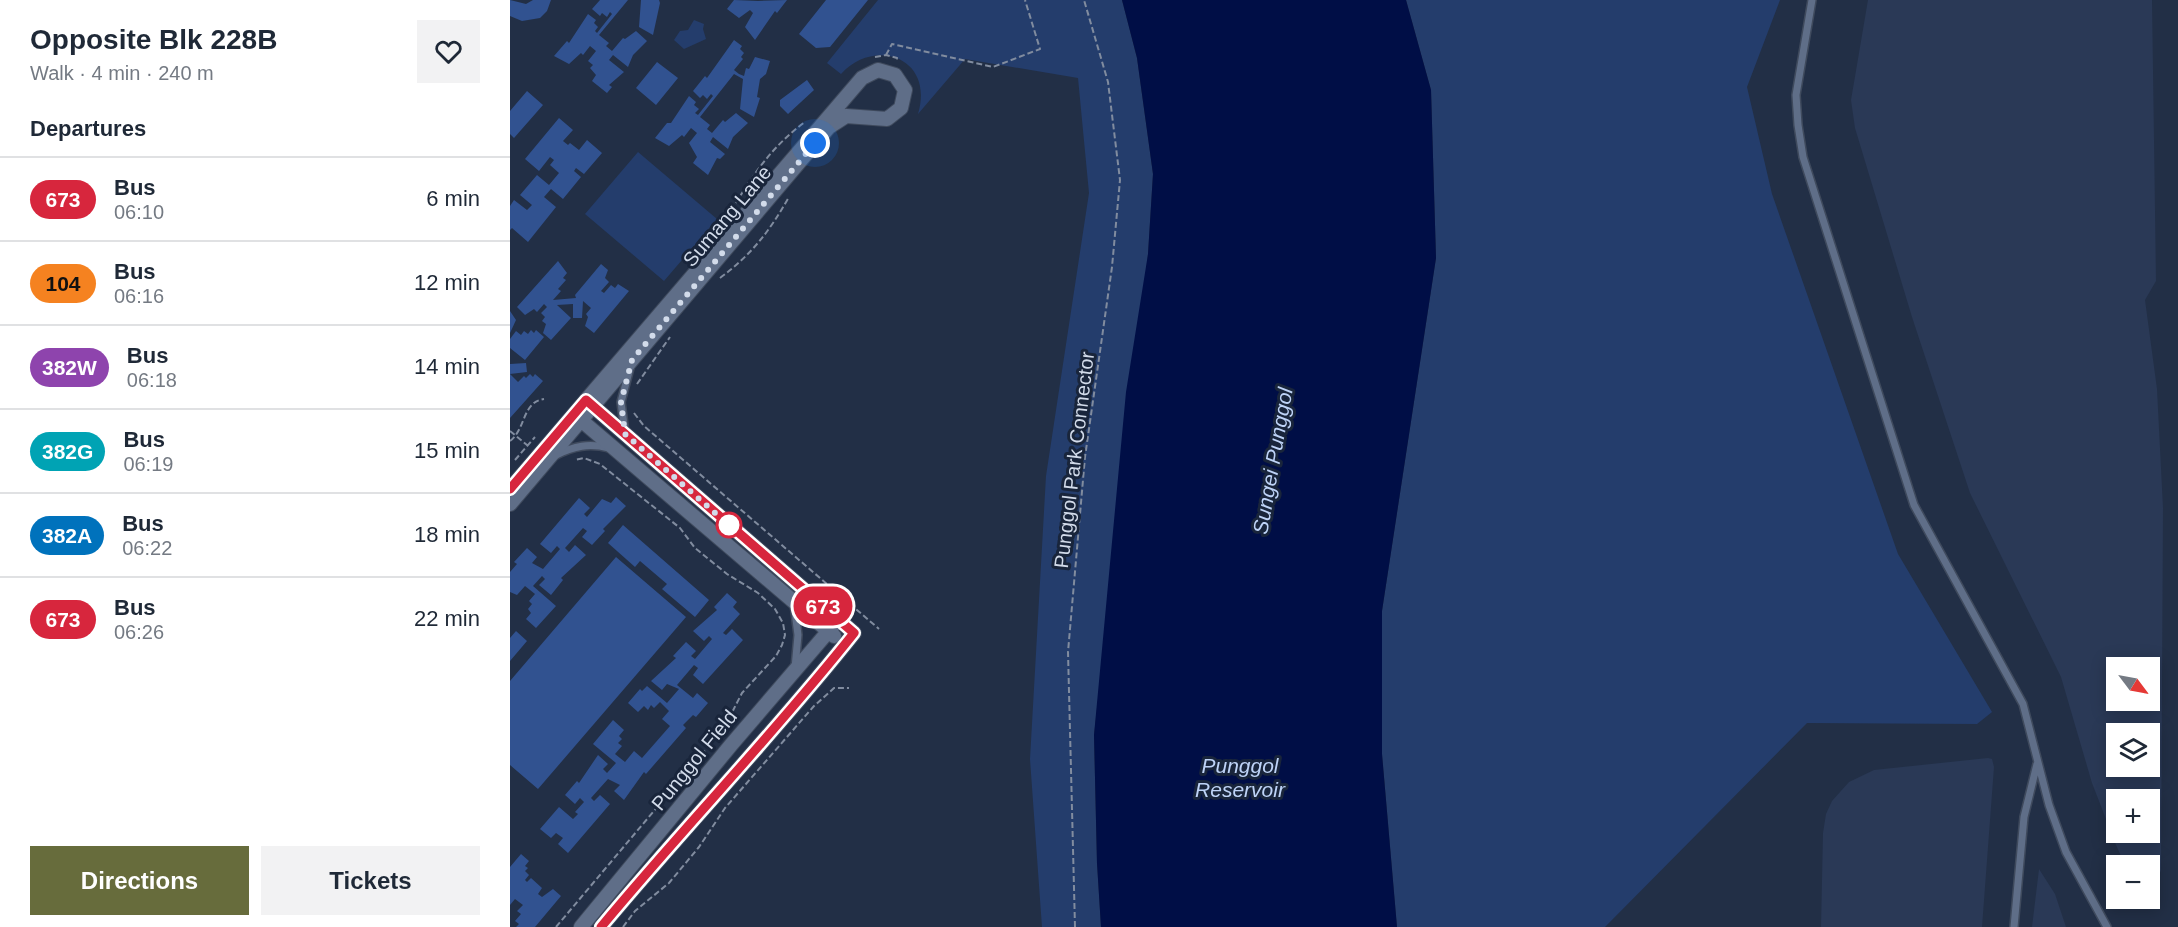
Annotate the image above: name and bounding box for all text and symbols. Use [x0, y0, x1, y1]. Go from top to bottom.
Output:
button: heart [417, 20, 480, 83]
text: Opposite Blk 228B [30, 24, 277, 55]
text: Walk · 4 min · 240 m [30, 62, 214, 84]
text: Departures [30, 116, 146, 141]
your location [800, 128, 830, 158]
street label: Sumang Lane [679, 161, 775, 271]
text: Bus [114, 175, 156, 200]
text: 6 min [426, 186, 480, 211]
text: 673 [45, 188, 81, 211]
text: 06:10 [114, 201, 164, 223]
text: Bus [114, 259, 156, 284]
text: 12 min [414, 270, 480, 295]
text: 104 [45, 272, 81, 295]
text: 06:16 [114, 285, 164, 307]
text: Bus [127, 343, 168, 368]
street label: Punggol Park Connector [1050, 350, 1098, 569]
text: 14 min [414, 354, 480, 379]
text: 382W [42, 356, 97, 379]
text: 06:18 [127, 369, 177, 391]
water label: Sungei Punggol [1248, 385, 1297, 536]
text: Bus [123, 427, 165, 452]
text: 15 min [414, 438, 480, 463]
text: 382G [42, 440, 93, 463]
text: 06:19 [123, 453, 173, 475]
text: Bus [122, 511, 164, 536]
unlabelled marker [716, 512, 742, 538]
text: 18 min [414, 522, 480, 547]
text: 382A [42, 524, 92, 547]
text: 06:22 [122, 537, 172, 559]
line badge: 673 [788, 586, 858, 626]
text: Bus [114, 595, 156, 620]
text: 673 [805, 595, 841, 618]
text: 22 min [414, 606, 480, 631]
text: 673 [45, 608, 81, 631]
text: 06:26 [114, 621, 164, 643]
north arrow [2106, 657, 2160, 711]
map controls [2106, 657, 2160, 909]
street label: Punggol Field [647, 706, 741, 814]
button: layers [2106, 723, 2160, 777]
water label: Punggol Reservoir [1195, 754, 1286, 801]
button: + [2106, 789, 2160, 843]
button: Directions [30, 846, 249, 915]
button: Tickets [261, 846, 480, 915]
button: − [2106, 855, 2160, 909]

